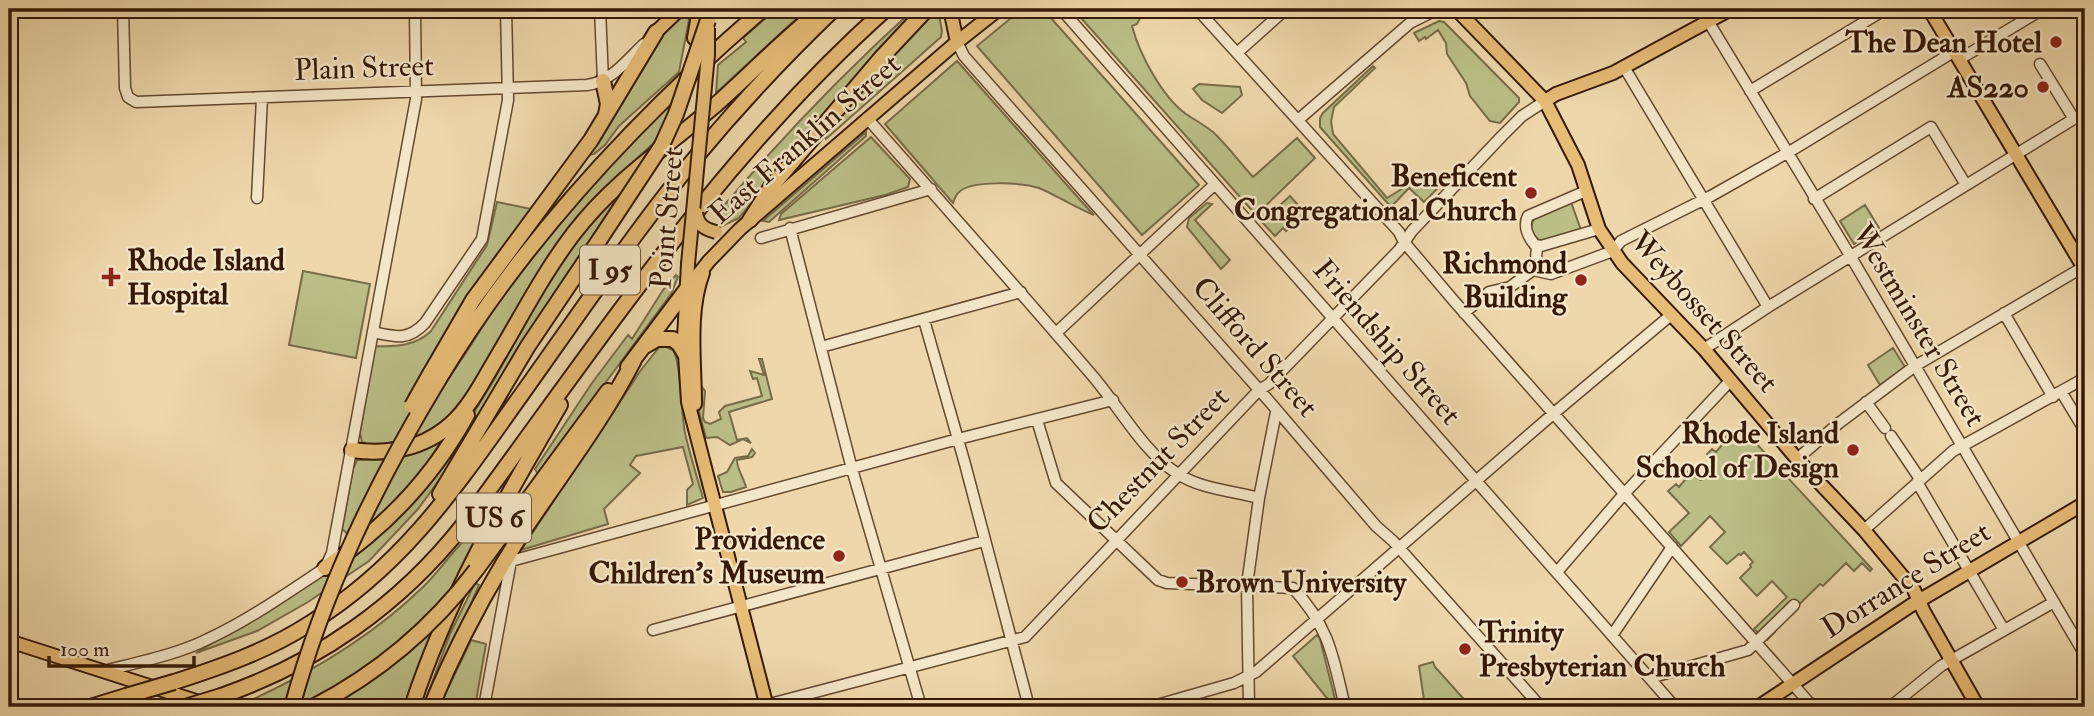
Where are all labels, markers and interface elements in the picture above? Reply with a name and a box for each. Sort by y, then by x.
place label: The Dean Hotel [1844,24,2042,61]
marker: The Dean Hotel [2048,34,2064,50]
street label: East Franklin Street [702,46,908,232]
street label: Plain Street [294,47,435,89]
place label: AS220 [1945,69,2029,106]
marker: AS220 [2035,79,2051,95]
street label: Point Street [642,145,692,291]
place label: Beneficent Congregational Church [1234,158,1517,229]
marker: Beneficent Congregational Church [1523,185,1539,201]
street label: Westminster Street [1844,216,1994,433]
street label: Weybosset Street [1621,223,1786,400]
place label: Rhode Island Hospital [127,242,285,313]
place label: Richmond Building [1442,245,1568,316]
road number: I 95 [580,246,640,294]
street label: Friendship Street [1305,252,1469,433]
marker: Rhode Island Hospital [101,267,121,287]
street label: Clifford Street [1184,269,1326,425]
marker: Richmond Building [1573,272,1589,288]
street label: Chestnut Street [1079,379,1237,541]
place label: Rhode Island School of Design [1636,415,1840,486]
marker: Rhode Island School of Design [1845,442,1861,458]
road number: US 6 [457,494,531,542]
street label: Dorrance Street [1815,513,1998,647]
place label: Providence Children's Museum [588,521,826,592]
marker: Providence Children's Museum [831,548,847,564]
place label: Brown University [1196,564,1408,601]
marker: Brown University [1174,574,1190,590]
place label: Trinity Presbyterian Church [1478,614,1726,685]
scale bar [49,625,194,669]
text: 100 m [60,636,110,663]
marker: Trinity Presbyterian Church [1457,641,1473,657]

